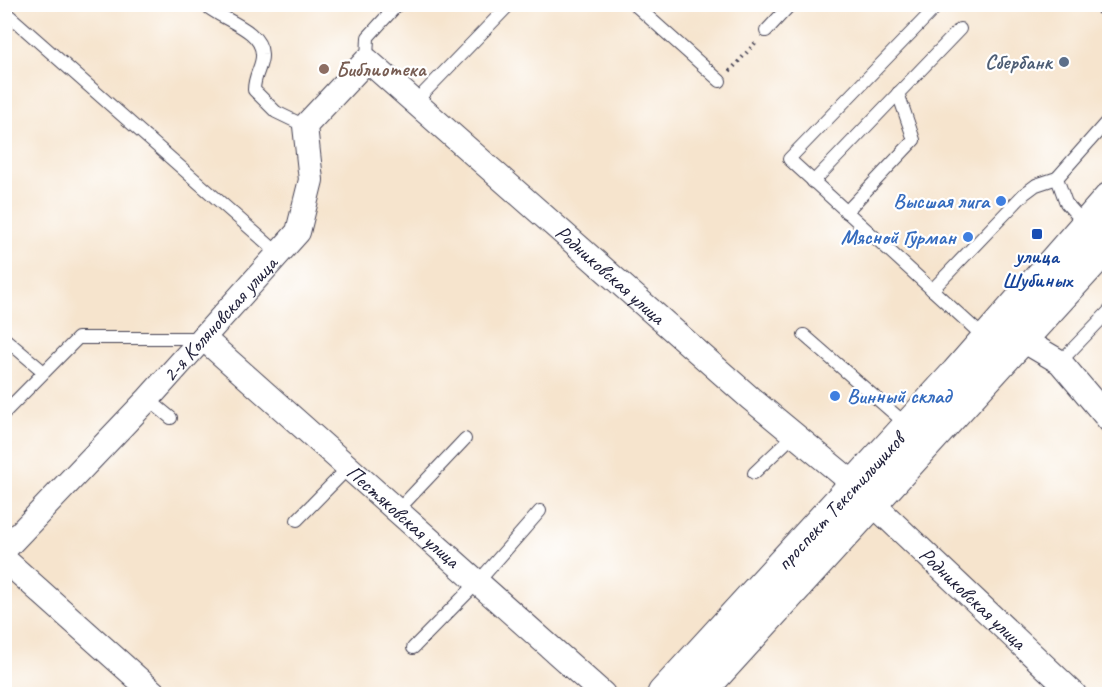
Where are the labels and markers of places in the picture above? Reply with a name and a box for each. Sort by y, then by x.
place label: Сбербанк [985,49,1054,75]
marker: Сбербанк [1057,55,1071,69]
place label: Библиотека [336,56,428,82]
marker: Библиотека [317,62,331,76]
place label: Высшая лига [893,188,991,214]
marker: Высшая лига [994,194,1008,208]
place label: Мясной Гурман [841,224,957,250]
marker: улица Шубиных [1030,227,1044,241]
marker: Мясной Гурман [961,230,975,244]
place label: улица Шубиных [1002,243,1074,293]
place label: Винный склад [847,383,953,409]
marker: Винный склад [828,389,842,403]

